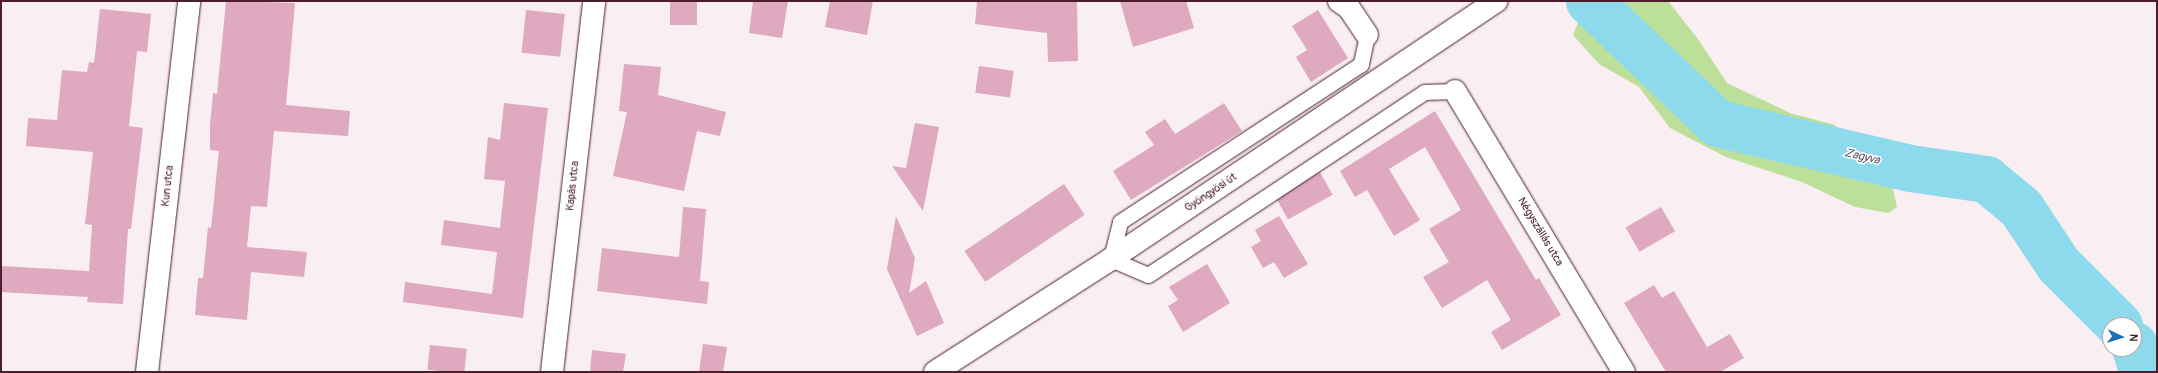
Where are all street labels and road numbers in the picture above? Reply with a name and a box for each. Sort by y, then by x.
street label: Kapás utca [564,160,582,212]
street label: Kun utca [159,165,177,207]
street label: Gyöngyösi út [1182,171,1240,215]
street label: Négyszállás utca [1514,195,1566,269]

